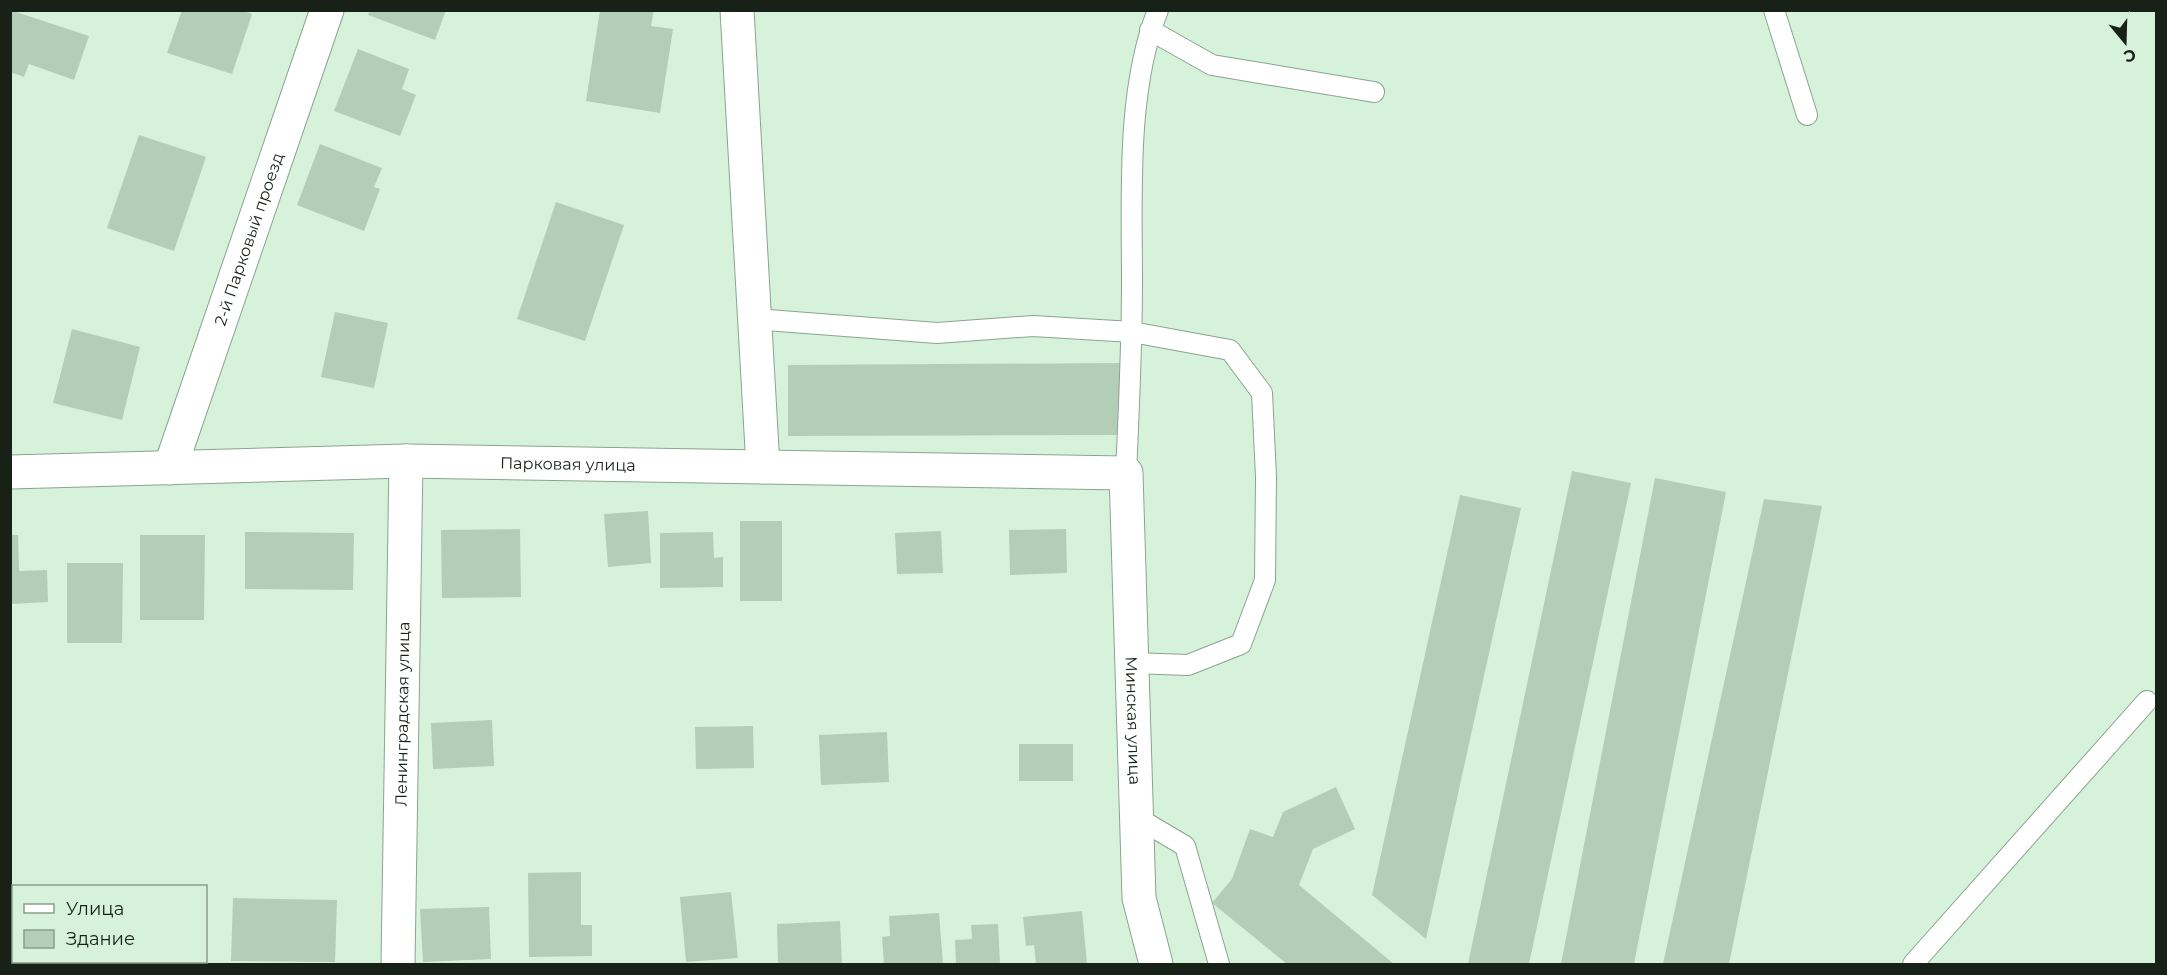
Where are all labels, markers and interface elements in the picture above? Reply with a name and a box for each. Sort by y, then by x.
north arrow [2095,12,2155,72]
text: С [2121,45,2138,67]
street label: 2-й Парковый проезд [210,150,287,328]
street label: Парковая улица [500,453,636,474]
street label: Ленинградская улица [391,622,413,807]
street label: Минская улица [1122,656,1145,785]
legend [12,885,207,963]
text: Улица [66,898,124,920]
text: Здание [66,928,135,950]

